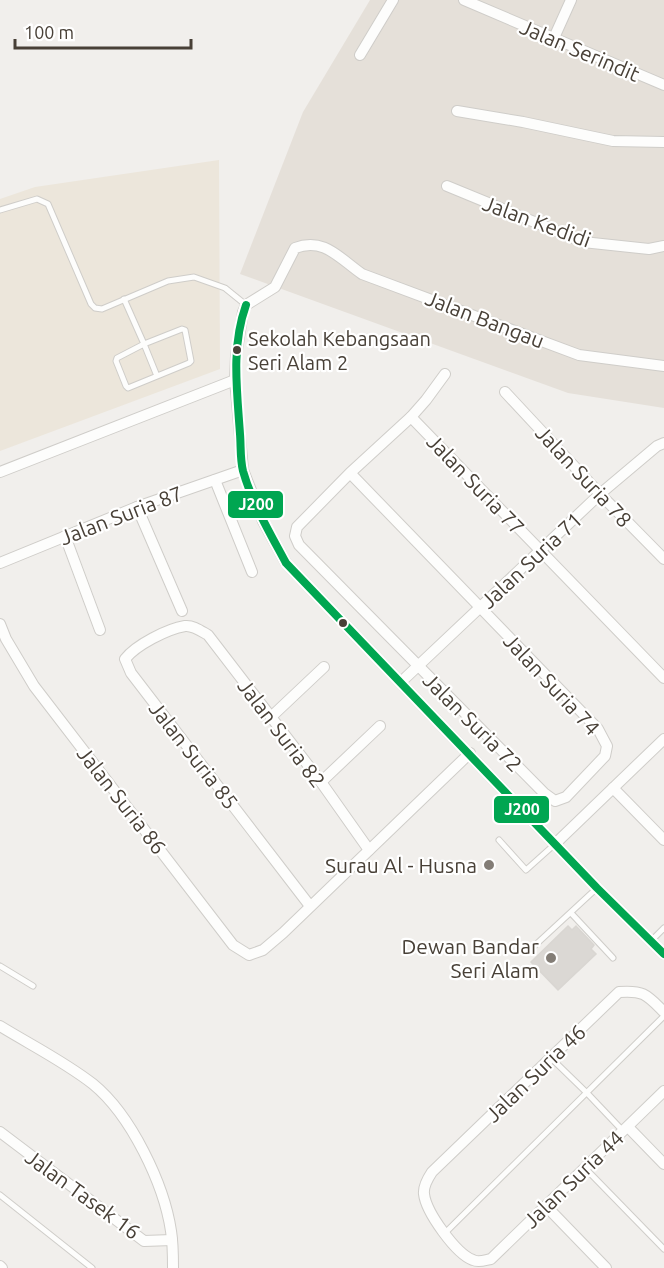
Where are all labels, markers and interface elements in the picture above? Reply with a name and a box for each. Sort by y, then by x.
scale bar [15,12,190,50]
street label: Jalan Serindit [517,14,643,86]
text: 100 m [24,22,74,42]
street label: Jalan Kedidi [480,190,594,252]
street label: Jalan Bangau [422,285,548,353]
place label: Sekolah Kebangsaan Seri Alam 2 [248,327,431,374]
marker: Sekolah Kebangsaan Seri Alam 2 [231,344,243,356]
street label: Jalan Suria 78 [531,420,637,532]
street label: Jalan Suria 77 [422,429,530,539]
street label: Jalan Suria 87 [56,481,186,549]
line badge: J200 [227,490,284,519]
text: J200 [238,495,274,513]
street label: Jalan Suria 71 [475,507,587,613]
unlabelled marker [337,617,349,629]
street label: Jalan Suria 74 [499,628,605,740]
street label: Jalan Suria 72 [419,668,527,776]
street label: Jalan Suria 82 [233,674,331,792]
street label: Jalan Suria 85 [145,697,243,813]
street label: Jalan Suria 86 [73,742,171,858]
line badge: J200 [493,795,550,824]
text: J200 [504,800,540,818]
place label: Surau Al - Husna [325,853,477,877]
marker: Surau Al - Husna [482,858,496,872]
place label: Dewan Bandar Seri Alam [402,934,539,982]
marker: Dewan Bandar Seri Alam [544,951,558,965]
street label: Jalan Suria 46 [480,1019,590,1127]
street label: Jalan Suria 44 [518,1125,628,1233]
street label: Jalan Tasek 16 [21,1144,145,1244]

